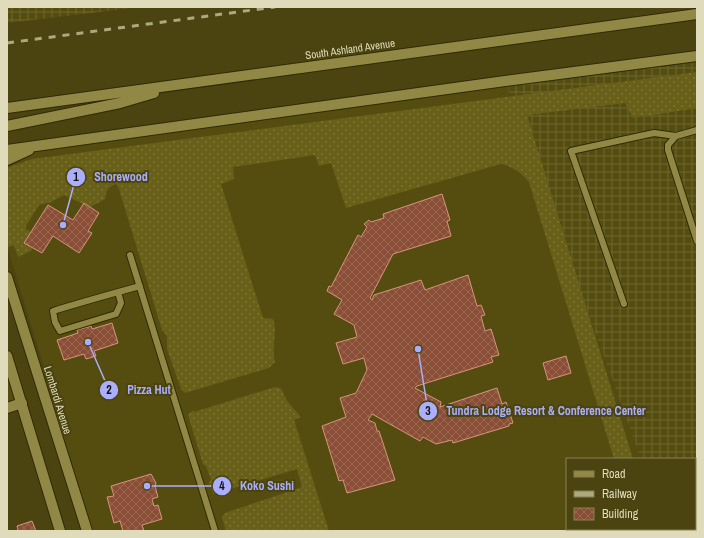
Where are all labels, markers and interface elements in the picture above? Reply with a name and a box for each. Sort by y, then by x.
street label: South Ashland Avenue [304,36,396,62]
callout: Shorewood [66,165,156,189]
text: 1 [73,169,79,185]
text: Shorewood [94,169,148,185]
street label: Lombardi Avenue [41,364,75,436]
callout: Pizza Hut [99,378,179,402]
text: 2 [106,382,112,398]
text: Pizza Hut [127,382,172,398]
callout: Tundra Lodge Resort & Conference Center [418,399,654,423]
text: 3 [425,403,431,419]
text: Tundra Lodge Resort & Conference Center [446,403,646,419]
legend [566,458,696,530]
text: Road [602,466,626,482]
callout: Koko Sushi [212,474,302,498]
text: 4 [219,478,225,494]
text: Koko Sushi [240,478,294,494]
text: Railway [602,486,637,502]
text: Building [602,506,639,522]

